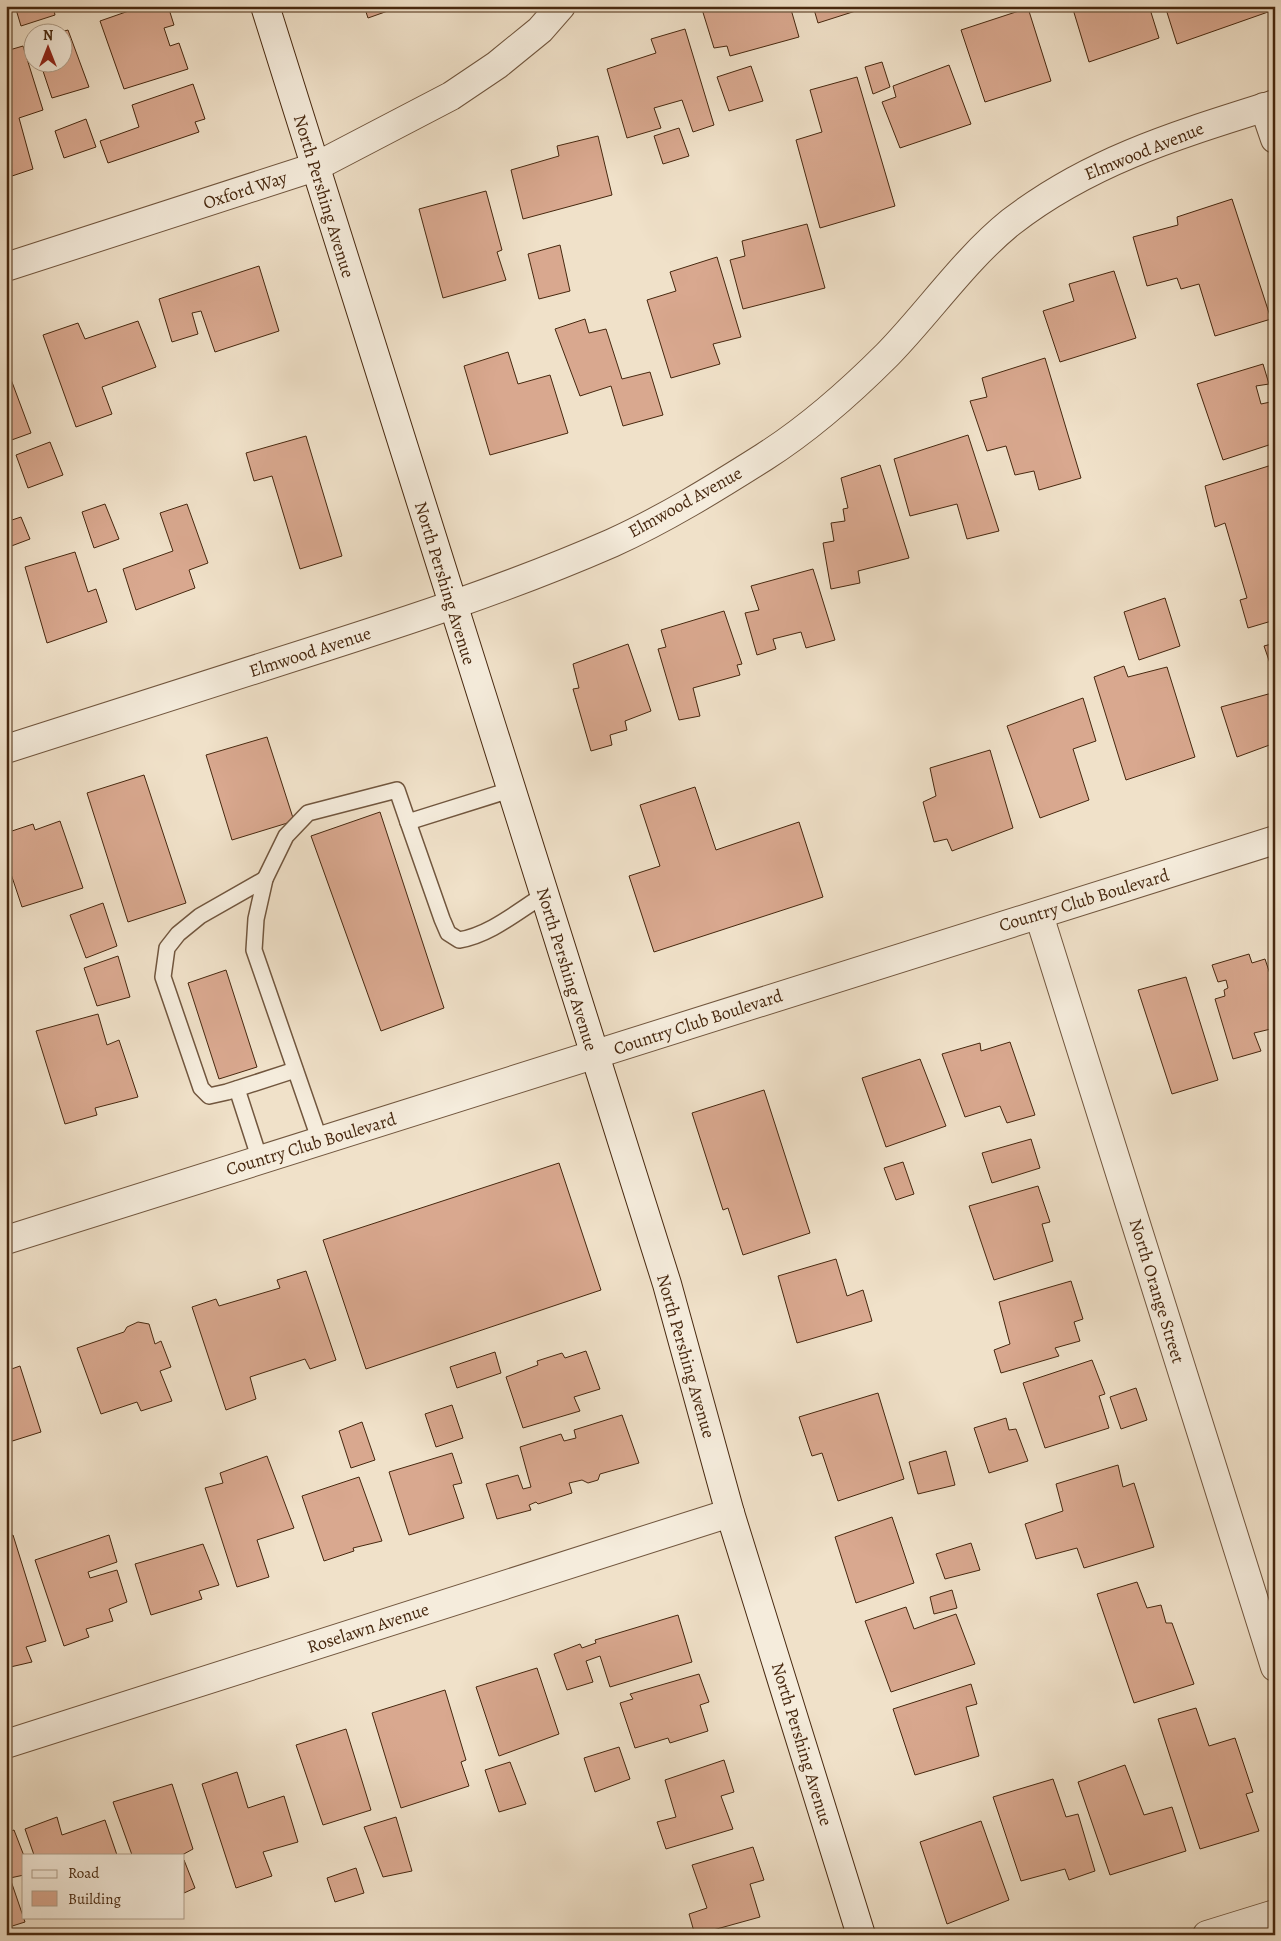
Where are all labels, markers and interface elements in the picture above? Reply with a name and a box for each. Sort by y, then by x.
north arrow [22,22,72,72]
text: N [43,26,53,45]
street label: North Pershing Avenue [288,111,360,281]
street label: Elmwood Avenue [1081,116,1207,186]
street label: Oxford Way [200,165,291,215]
street label: Elmwood Avenue [624,461,746,543]
street label: North Pershing Avenue [409,498,481,668]
street label: Elmwood Avenue [246,621,374,683]
street label: Country Club Boulevard [996,863,1172,937]
street label: North Pershing Avenue [531,884,603,1054]
street label: Country Club Boulevard [610,983,786,1061]
street label: Country Club Boulevard [223,1107,399,1181]
street label: North Orange Street [1124,1216,1190,1366]
street label: North Pershing Avenue [651,1271,721,1441]
street label: Roselawn Avenue [304,1597,432,1659]
street label: North Pershing Avenue [766,1659,838,1829]
legend [22,1854,185,1918]
text: Road [68,1863,100,1883]
text: Building [68,1889,121,1909]

